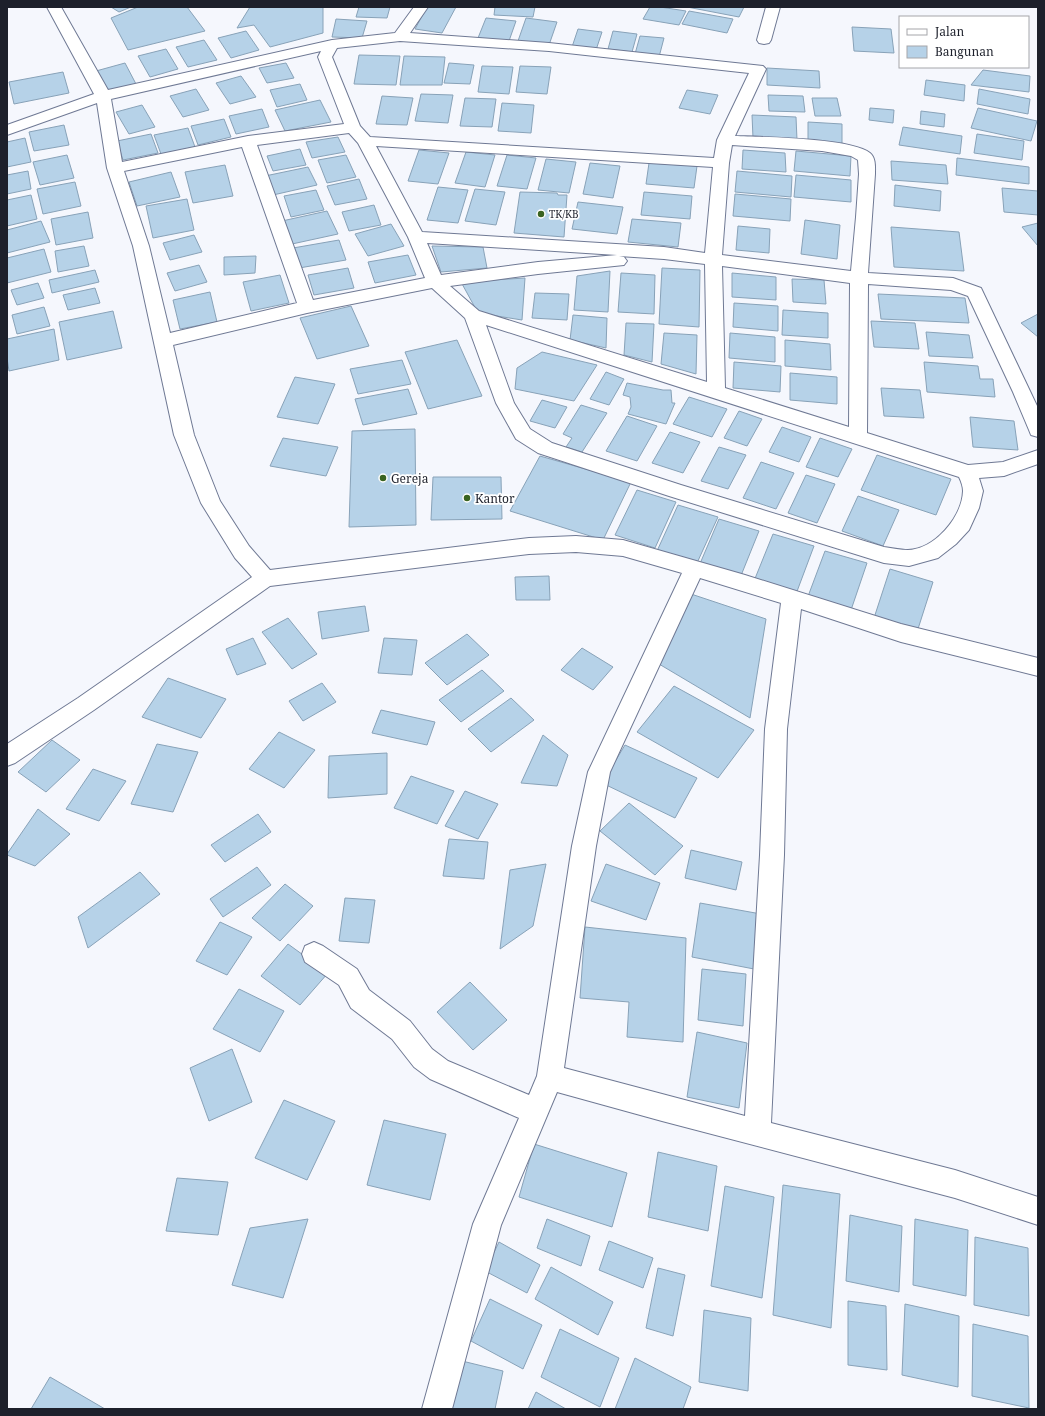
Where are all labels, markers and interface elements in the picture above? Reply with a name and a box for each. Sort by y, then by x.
legend [899,16,1029,68]
text: Jalan [934,23,965,40]
text: Bangunan [935,43,994,60]
place label: TK/KB [549,207,579,221]
marker: TK/KB [536,209,546,219]
place label: Gereja [391,470,429,487]
marker: Gereja [378,473,388,483]
place label: Kantor [475,490,515,507]
marker: Kantor [462,493,472,503]

